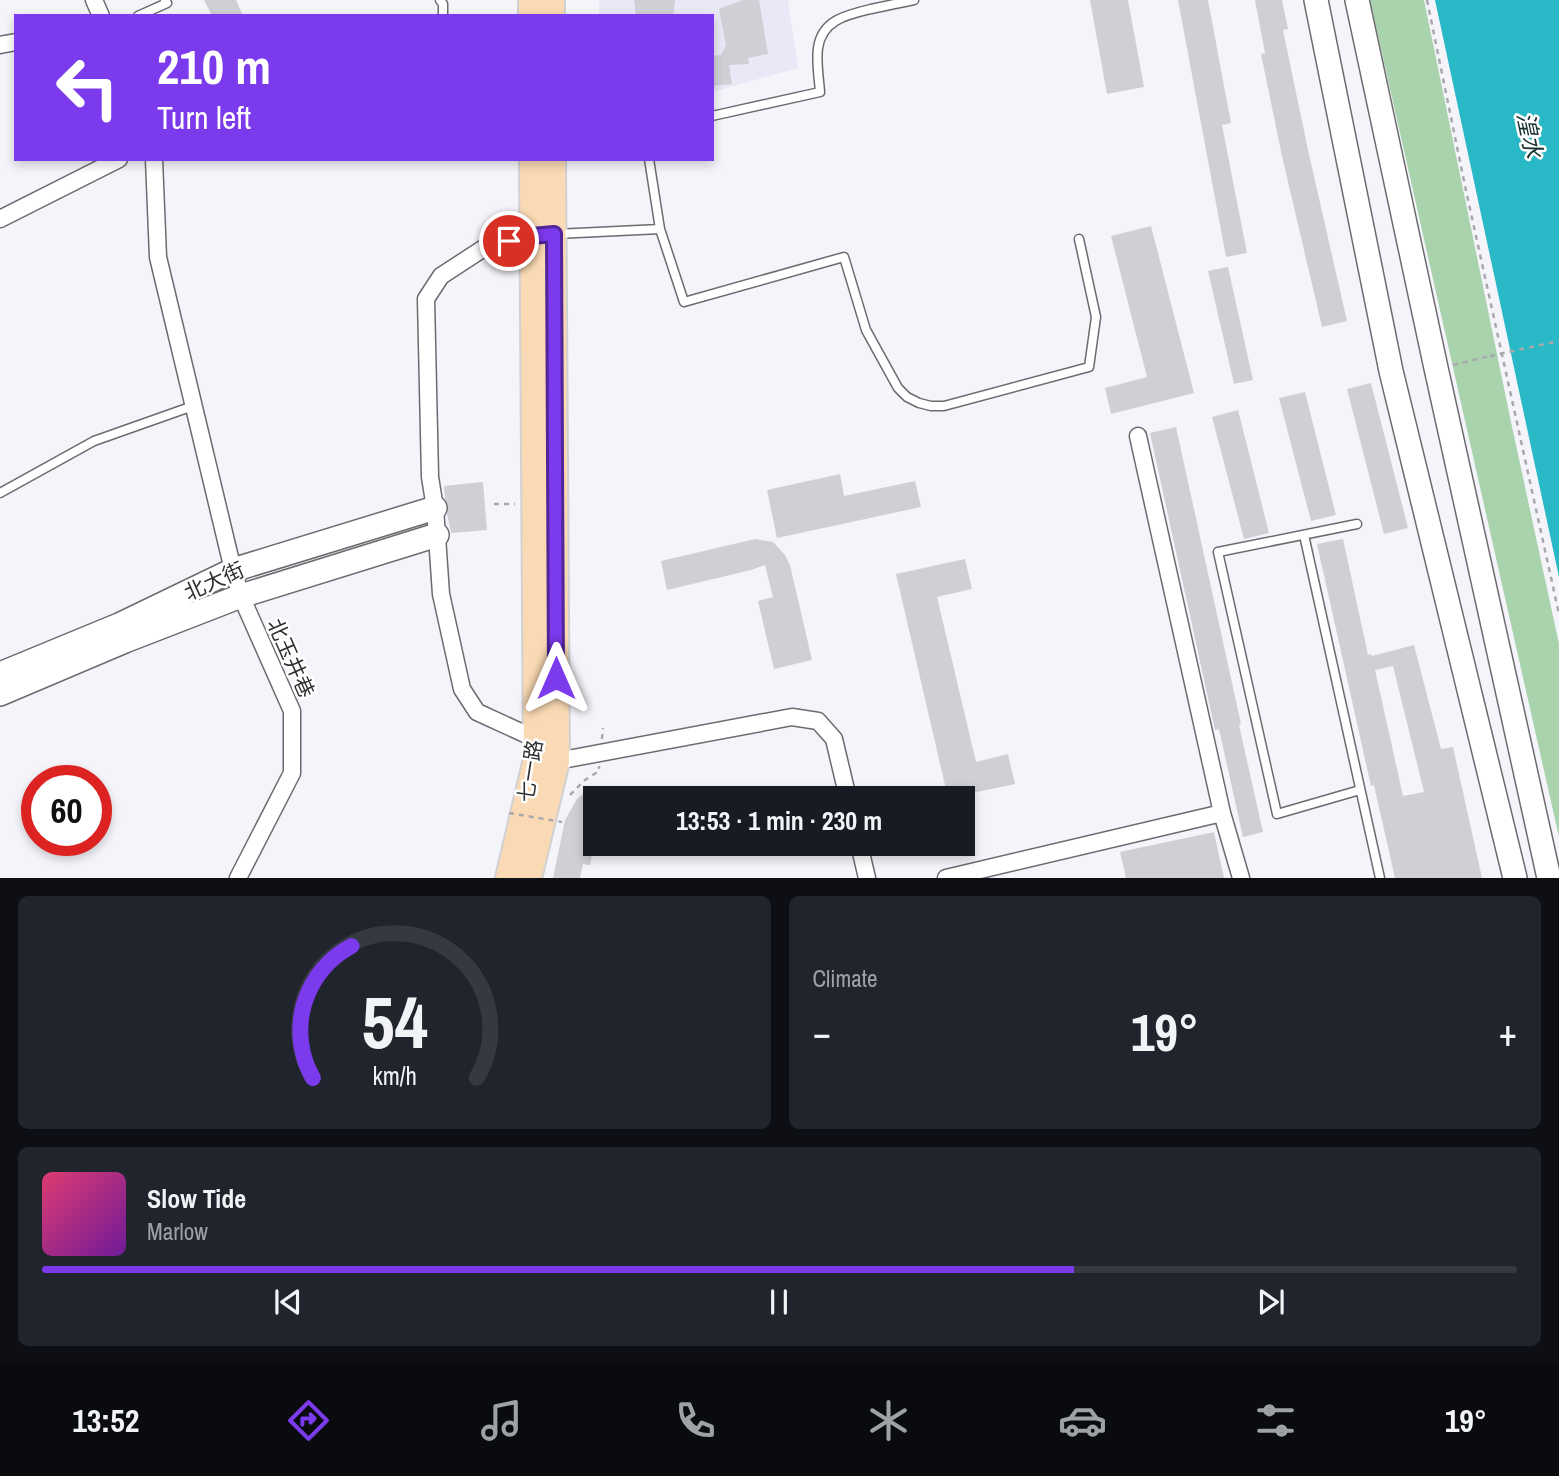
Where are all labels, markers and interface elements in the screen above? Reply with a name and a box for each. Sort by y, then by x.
text: 210 m [157,33,271,99]
icon: left [42,42,133,133]
text: Turn left [157,96,251,139]
water label: 湟水 [1510,109,1550,162]
pin [479,211,539,271]
icon: arrive [490,222,528,260]
street label: 北大街 [179,555,249,607]
street label: 北玉井巷 [261,614,321,702]
position arrow [519,641,593,715]
street label: 七一路 [511,738,549,804]
speed limit sign: 60 [21,765,112,856]
text: 13:53 · 1 min · 230 m [676,803,882,838]
text: Climate [813,963,877,994]
text: 54 [361,974,427,1072]
text: 19° [1131,997,1199,1067]
text: − [813,1007,831,1058]
text: + [1499,1007,1517,1058]
text: km/h [372,1059,416,1093]
text: Slow Tide [147,1181,246,1216]
text: Marlow [147,1216,208,1247]
icon: previous [269,1283,307,1321]
icon: pause [760,1283,798,1321]
icon: next [1252,1283,1290,1321]
icon: directions [284,1396,333,1445]
icon: music [477,1396,526,1445]
icon: phone [671,1396,720,1445]
icon: climate [864,1396,913,1445]
icon: car [1058,1396,1107,1445]
icon: filters [1251,1396,1300,1445]
text: 13:52 [72,1399,139,1442]
text: 19° [1445,1399,1487,1442]

